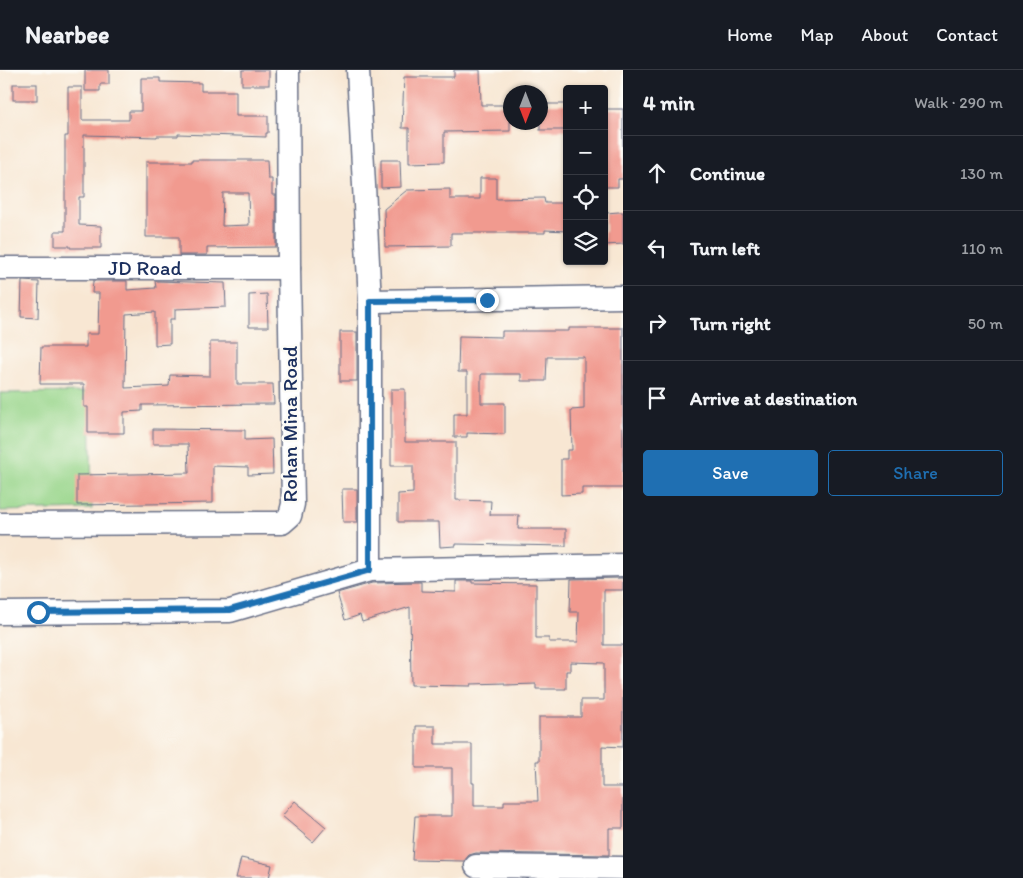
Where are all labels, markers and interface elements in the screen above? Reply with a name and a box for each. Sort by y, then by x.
text: Nearbee [25,20,109,49]
text: Home [727,24,773,46]
text: Map [801,24,834,46]
text: About [862,24,908,46]
text: Contact [936,24,998,46]
north arrow [503,85,548,130]
map controls [563,85,608,265]
button: + [563,85,608,130]
text: 4 min [643,90,695,115]
text: Walk · 290 m [914,93,1003,112]
button: − [563,130,608,175]
icon: ahead [643,159,671,187]
text: Continue [690,162,765,185]
text: 130 m [960,164,1003,183]
button: locate [563,175,608,220]
button: layers [563,220,608,265]
icon: left [643,234,671,262]
text: Turn left [690,237,760,260]
text: 110 m [961,239,1003,258]
street label: JD Road [108,255,182,280]
route end [476,289,499,312]
icon: right [643,309,671,337]
text: Turn right [690,312,771,335]
text: 50 m [968,314,1003,333]
street label: Rohan Mina Road [277,345,302,502]
icon: arrive [643,384,671,412]
text: Arrive at destination [690,387,857,410]
button: Save [643,450,818,496]
button: Share [828,450,1003,496]
route start [27,601,50,624]

